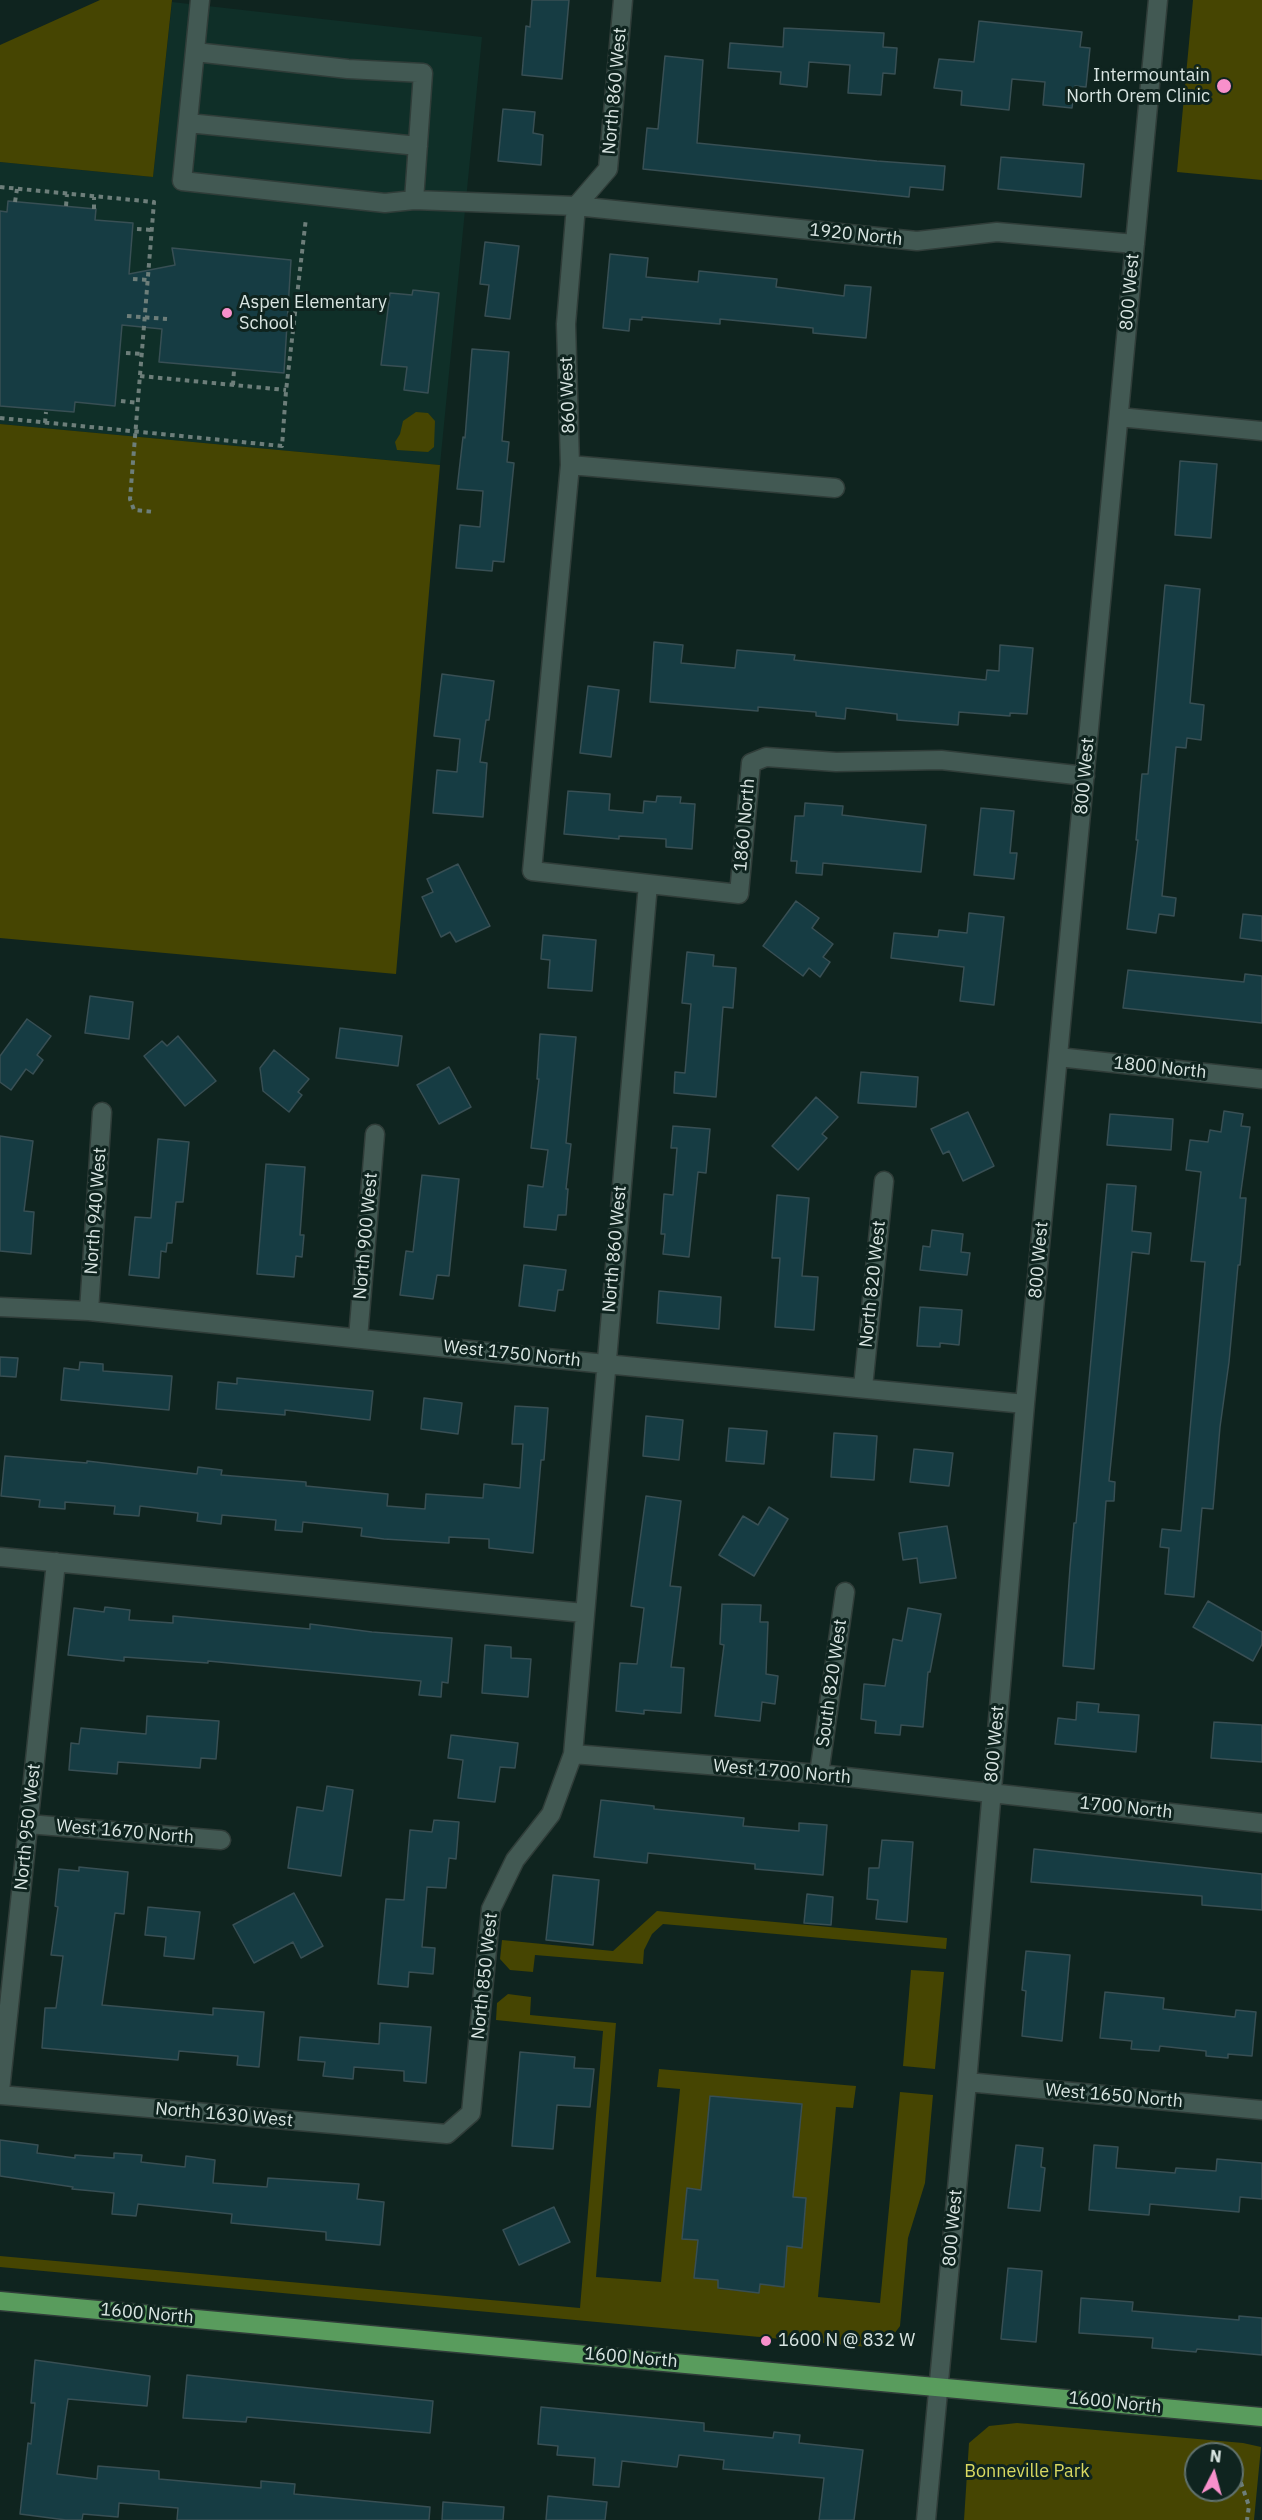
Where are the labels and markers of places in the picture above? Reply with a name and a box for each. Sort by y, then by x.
place label: Intermountain North Orem Clinic [1066,65,1210,107]
marker: Intermountain North Orem Clinic [1215,77,1233,95]
place label: Aspen Elementary School [239,292,387,334]
marker: Aspen Elementary School [220,306,234,320]
place label: 1600 N @ 832 W [778,2330,915,2352]
marker: 1600 N @ 832 W [759,2334,773,2348]

